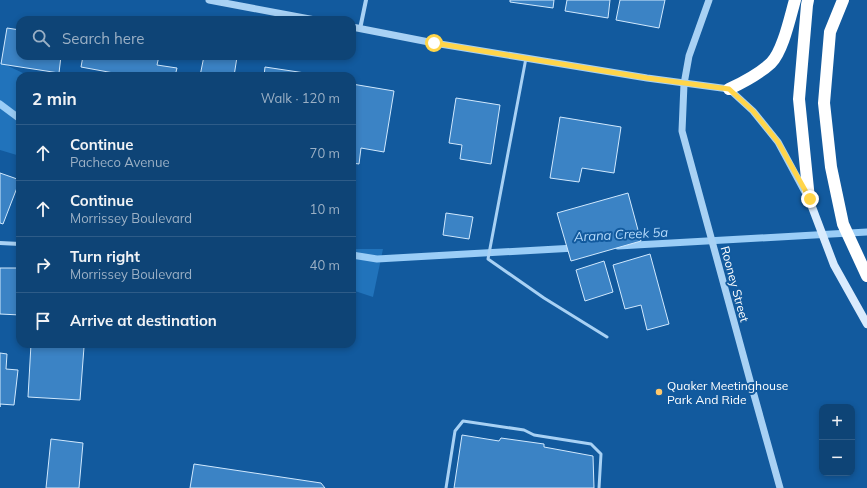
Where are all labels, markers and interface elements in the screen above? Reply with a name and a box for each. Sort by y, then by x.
search box [16,16,356,60]
icon: search [30,27,52,49]
text: Search here [62,29,144,48]
route start [425,34,443,52]
text: 2 min [32,88,77,109]
text: Walk · 120 m [261,90,340,106]
text: Continue [70,135,133,154]
icon: ahead [32,142,54,164]
text: 70 m [310,145,340,161]
text: Pacheco Avenue [70,154,169,170]
route end [801,190,819,208]
text: Continue [70,191,133,210]
icon: ahead [32,198,54,220]
text: 10 m [310,201,340,217]
text: Morrissey Boulevard [70,210,192,226]
water label: Arana Creek 5a [573,224,669,245]
street label: Rooney Street [718,244,752,324]
text: Turn right [70,247,140,266]
icon: right [32,254,54,276]
text: 40 m [310,257,340,273]
text: Morrissey Boulevard [70,266,192,282]
icon: arrive [32,310,54,332]
text: Arrive at destination [70,311,217,330]
place label: Quaker Meetinghouse Park And Ride [667,378,788,407]
marker: Quaker Meetinghouse Park And Ride [654,387,664,397]
map controls [819,404,855,476]
button: + [819,404,855,440]
button: − [819,440,855,476]

